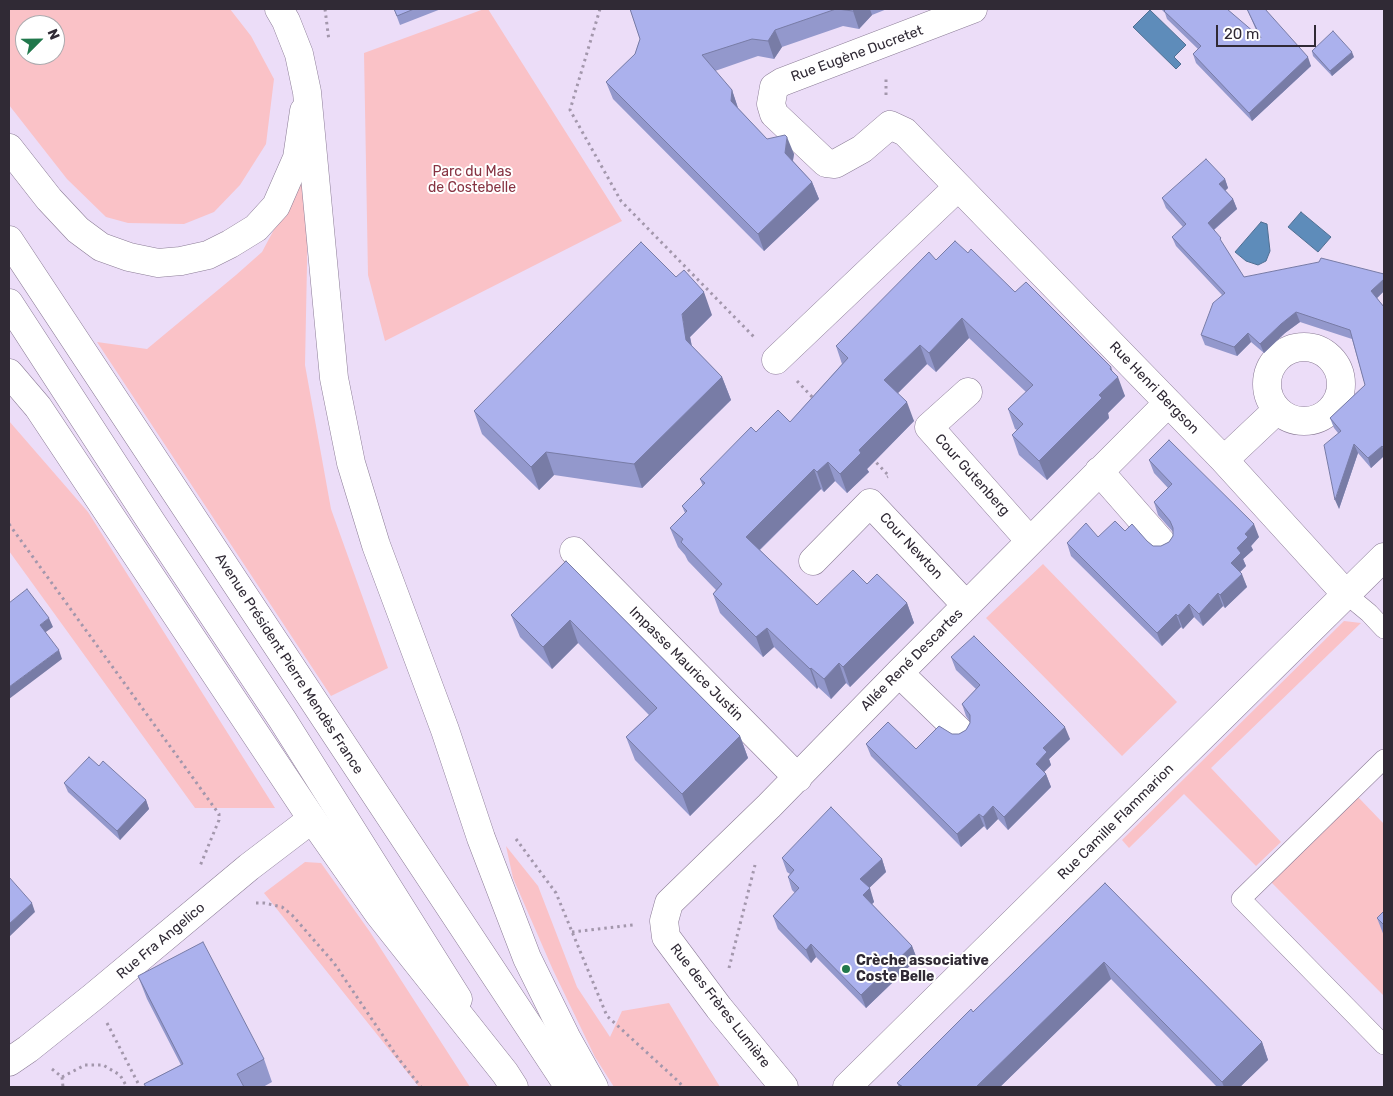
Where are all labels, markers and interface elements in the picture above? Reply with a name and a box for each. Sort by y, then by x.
north arrow [15,15,65,65]
scale bar [1218,15,1318,47]
street label: Rue Eugène Ducretet [789,22,925,86]
text: 20 m [1224,25,1259,43]
text: N [44,26,63,42]
park label: Parc du Mas de Costebelle [428,164,516,196]
street label: Rue Henri Bergson [1106,338,1202,438]
street label: Cour Gutenberg [931,431,1013,519]
street label: Cour Newton [876,509,946,583]
street label: Avenue Président Pierre Mendès France [211,551,367,777]
street label: Impasse Maurice Justin [625,603,747,725]
street label: Allée René Descartes [857,605,967,715]
street label: Rue Camille Flammarion [1055,761,1177,883]
street label: Rue Fra Angelico [114,899,208,983]
street label: Rue des Frères Lumière [666,941,774,1071]
place label: Crèche associative Coste Belle [856,953,989,986]
marker: Crèche associative Coste Belle [840,963,852,975]

